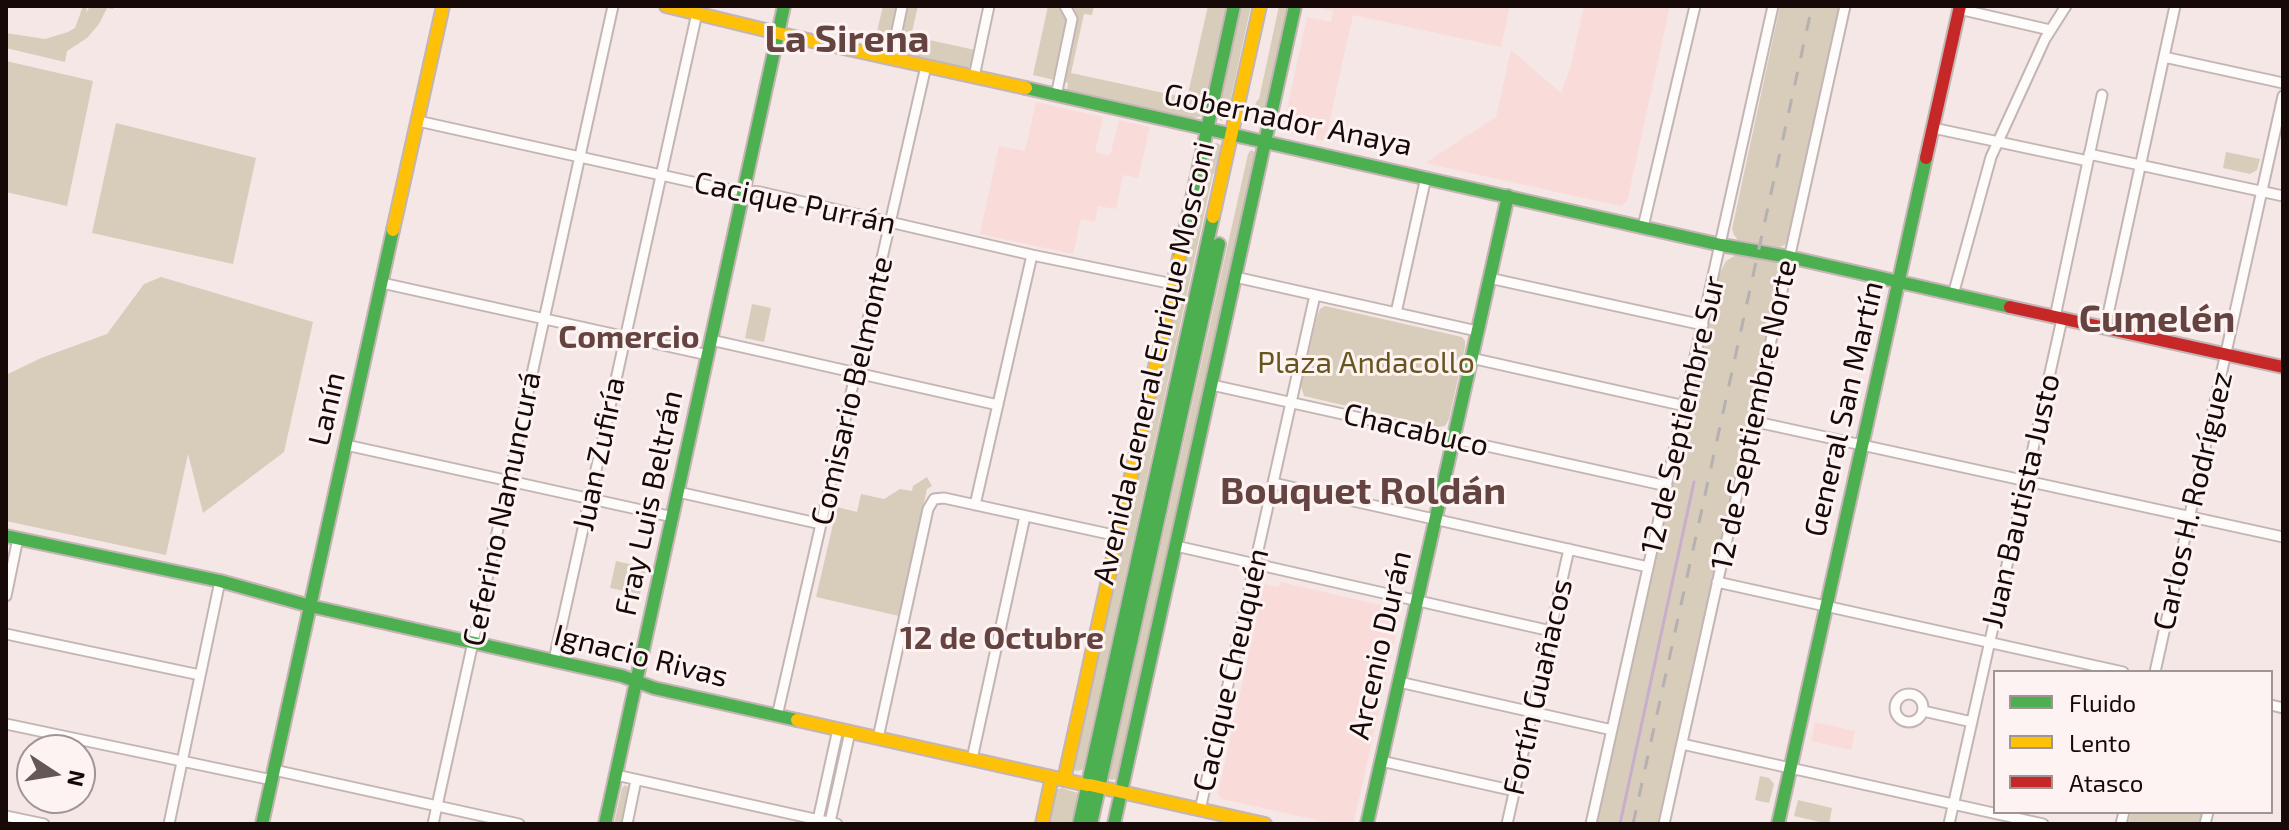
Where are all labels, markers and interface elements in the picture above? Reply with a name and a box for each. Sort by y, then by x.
district label: La Sirena [765,16,929,62]
street label: Gobernador Anaya [1161,76,1415,164]
street label: Avenida General Enrique Mosconi [1085,138,1223,588]
street label: Cacique Purrán [691,164,899,242]
street label: Comisario Belmonte [804,253,900,529]
street label: 12 de Septiembre Norte [1704,257,1804,573]
street label: 12 de Septiembre Sur [1633,272,1733,558]
street label: General San Martín [1797,278,1891,540]
district label: Cumelén [2079,296,2235,342]
district label: Comercio [558,318,700,356]
park label: Plaza Andacollo [1257,345,1475,381]
street label: Ceferino Namuncurá [455,368,549,650]
street label: Carlos H. Rodríguez [2146,368,2240,634]
street label: Lanín [301,369,353,449]
street label: Juan Bautista Justo [1974,370,2068,632]
street label: Juan Zufiría [565,374,633,534]
street label: Fray Luis Beltrán [608,387,690,619]
street label: Chacabuco [1340,396,1492,464]
district label: Bouquet Roldán [1220,468,1506,514]
street label: Cacique Cheuquén [1186,545,1276,795]
street label: Arcenio Durán [1341,547,1419,743]
street label: Fortín Guañacos [1496,575,1580,799]
street label: Ignacio Rivas [550,617,732,695]
district label: 12 de Octubre [900,619,1104,657]
legend [1993,670,2273,814]
text: Fluido [2069,688,2136,717]
text: Lento [2069,728,2131,757]
north arrow [16,734,96,814]
text: N [63,768,92,789]
text: Atasco [2069,768,2143,797]

